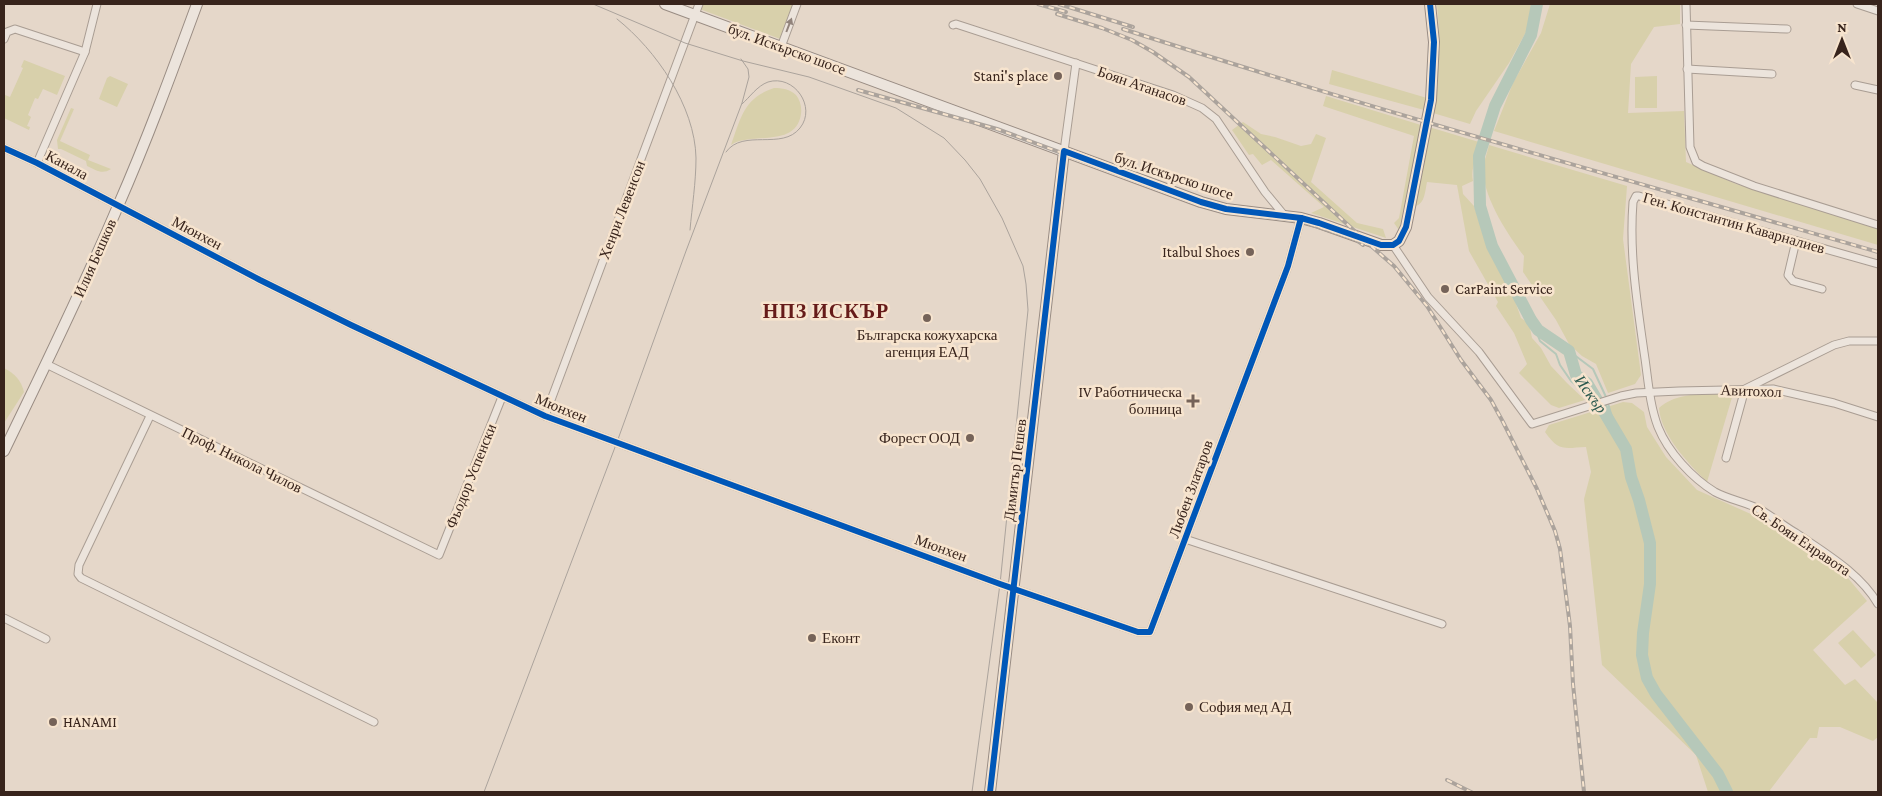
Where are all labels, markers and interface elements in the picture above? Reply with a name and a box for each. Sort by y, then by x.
north arrow [1817,15,1867,65]
one-way arrow [785,17,793,32]
text: N [1837,19,1847,35]
street label: бул. Искърско шосе [726,20,848,78]
street label: Боян Атанасов [1095,63,1189,109]
place label: Stani's place [974,68,1048,85]
marker: Stani's place [1052,70,1064,82]
street label: Канала [43,147,91,183]
street label: бул. Искърско шосе [1113,149,1236,203]
street label: Хенри Левенсон [596,158,648,262]
street label: Ген. Константин Каварналиев [1641,189,1827,257]
street label: Мюнхен [169,213,225,253]
street label: Илия Бешков [71,216,119,300]
place label: Italbul Shoes [1162,244,1240,260]
marker: Italbul Shoes [1244,246,1256,258]
place label: CarPaint Service [1455,281,1553,297]
marker: CarPaint Service [1439,283,1451,295]
district label: НПЗ ИСКЪР [763,300,889,322]
marker: Българска кожухарска агенция ЕАД [921,312,933,324]
place label: Българска кожухарска агенция ЕАД [857,327,998,360]
water label: Искър [1570,371,1610,417]
street label: Авитохол [1720,382,1782,400]
place label: IV Работническа болница [1079,384,1182,417]
street label: Мюнхен [533,390,589,426]
marker: IV Работническа болница [1186,394,1200,408]
street label: Димитър Пешев [1001,418,1029,522]
street label: Фьодор Успенски [443,421,499,531]
street label: Проф. Никола Чилов [179,424,305,496]
place label: Форест ООД [879,430,960,446]
marker: Форест ООД [964,432,976,444]
street label: Любен Златаров [1166,438,1216,540]
street label: Св. Боян Енравота [1748,501,1854,579]
street label: Мюнхен [913,531,969,565]
place label: Еконт [822,630,860,646]
marker: Еконт [806,632,818,644]
place label: София мед АД [1199,699,1291,715]
marker: София мед АД [1183,701,1195,713]
place label: HANAMI [63,714,117,730]
marker: HANAMI [47,716,59,728]

